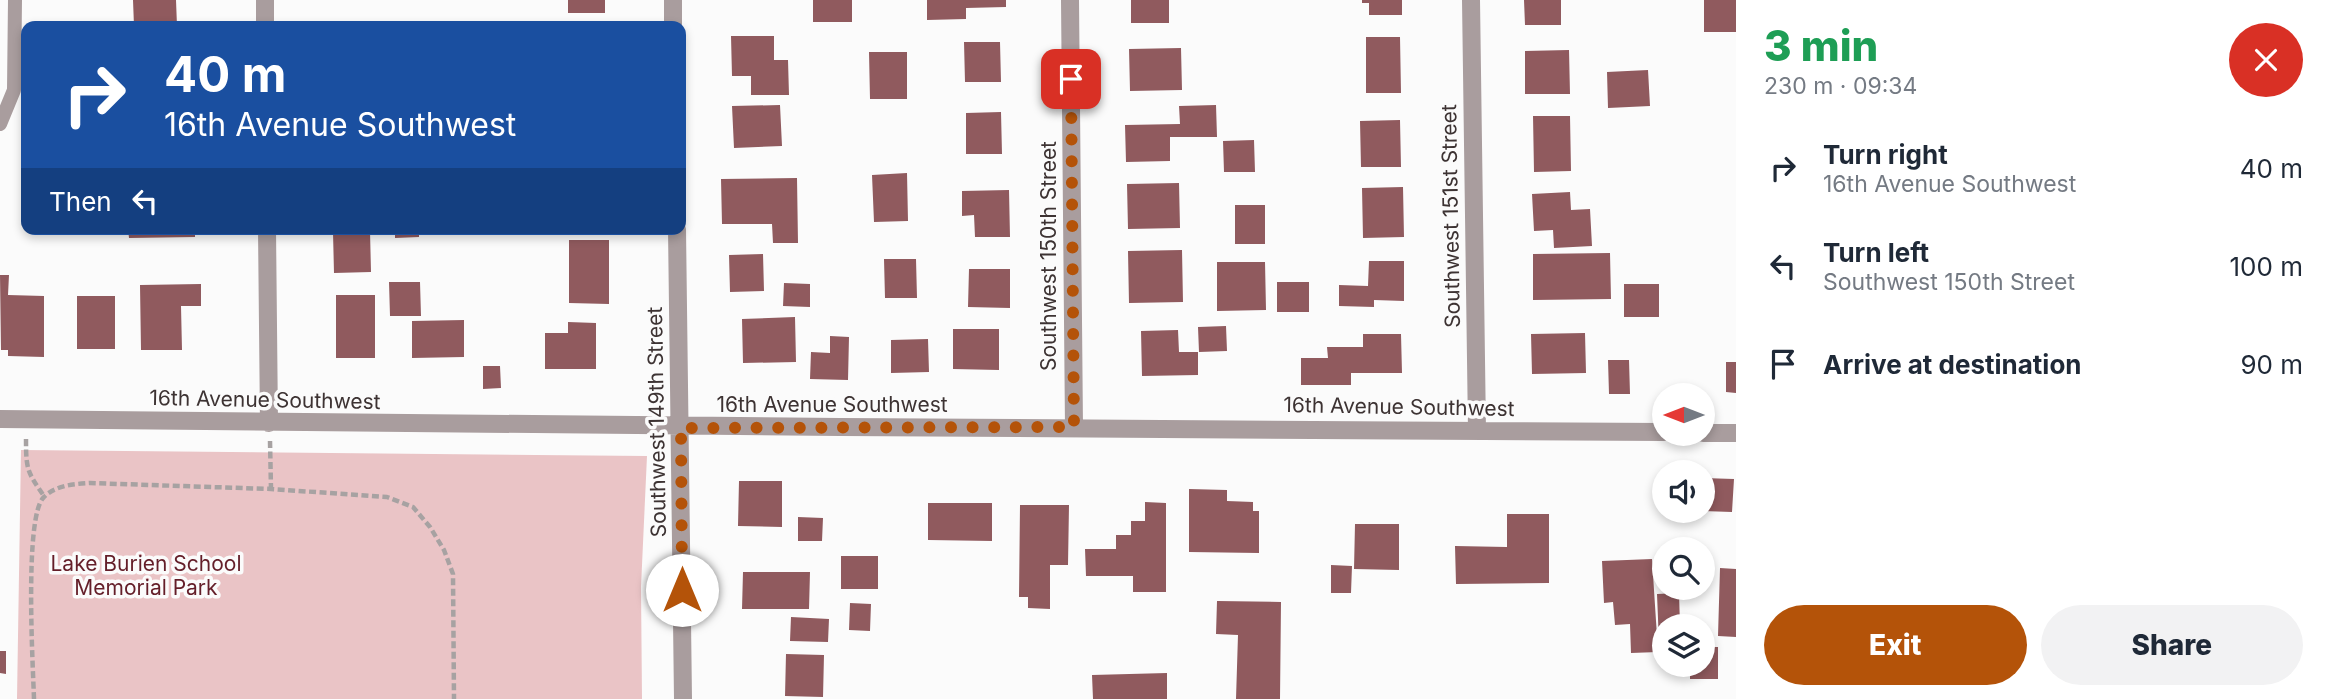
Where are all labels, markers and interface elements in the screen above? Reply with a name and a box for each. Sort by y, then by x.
text: 3 min [1764,20,1878,71]
button: close [2229,23,2303,97]
text: 40 m [164,45,287,104]
icon: right [49,49,140,140]
pin [1041,49,1101,109]
icon: arrive [1052,60,1090,98]
text: 230 m · 09:34 [1764,72,1917,100]
street label: Southwest 151st Street [1436,104,1465,328]
text: 16th Avenue Southwest [164,105,516,144]
text: Turn right [1823,139,1948,170]
street label: Southwest 150th Street [1036,141,1061,371]
icon: right [1764,149,1802,187]
text: 40 m [2240,153,2303,184]
text: 16th Avenue Southwest [1823,170,2076,198]
icon: left [126,182,164,220]
text: Then [49,186,112,217]
text: Turn left [1823,237,1929,268]
icon: left [1764,247,1802,285]
text: 100 m [2230,251,2303,282]
text: Southwest 150th Street [1823,268,2075,296]
street label: Southwest 149th Street [642,306,671,537]
icon: arrive [1764,345,1802,383]
text: Arrive at destination [1823,349,2082,380]
text: 90 m [2240,349,2303,380]
north arrow [1652,383,1715,446]
map controls [1652,383,1715,677]
street label: 16th Avenue Southwest [149,385,381,414]
street label: 16th Avenue Southwest [716,392,948,417]
street label: 16th Avenue Southwest [1283,392,1515,421]
button: sound [1652,460,1715,523]
button: search [1652,537,1715,600]
park label: Lake Burien School Memorial Park [50,551,242,600]
position arrow [645,553,719,627]
button: Exit [1764,605,2027,685]
button: Share [2041,605,2303,685]
button: layers [1652,614,1715,677]

